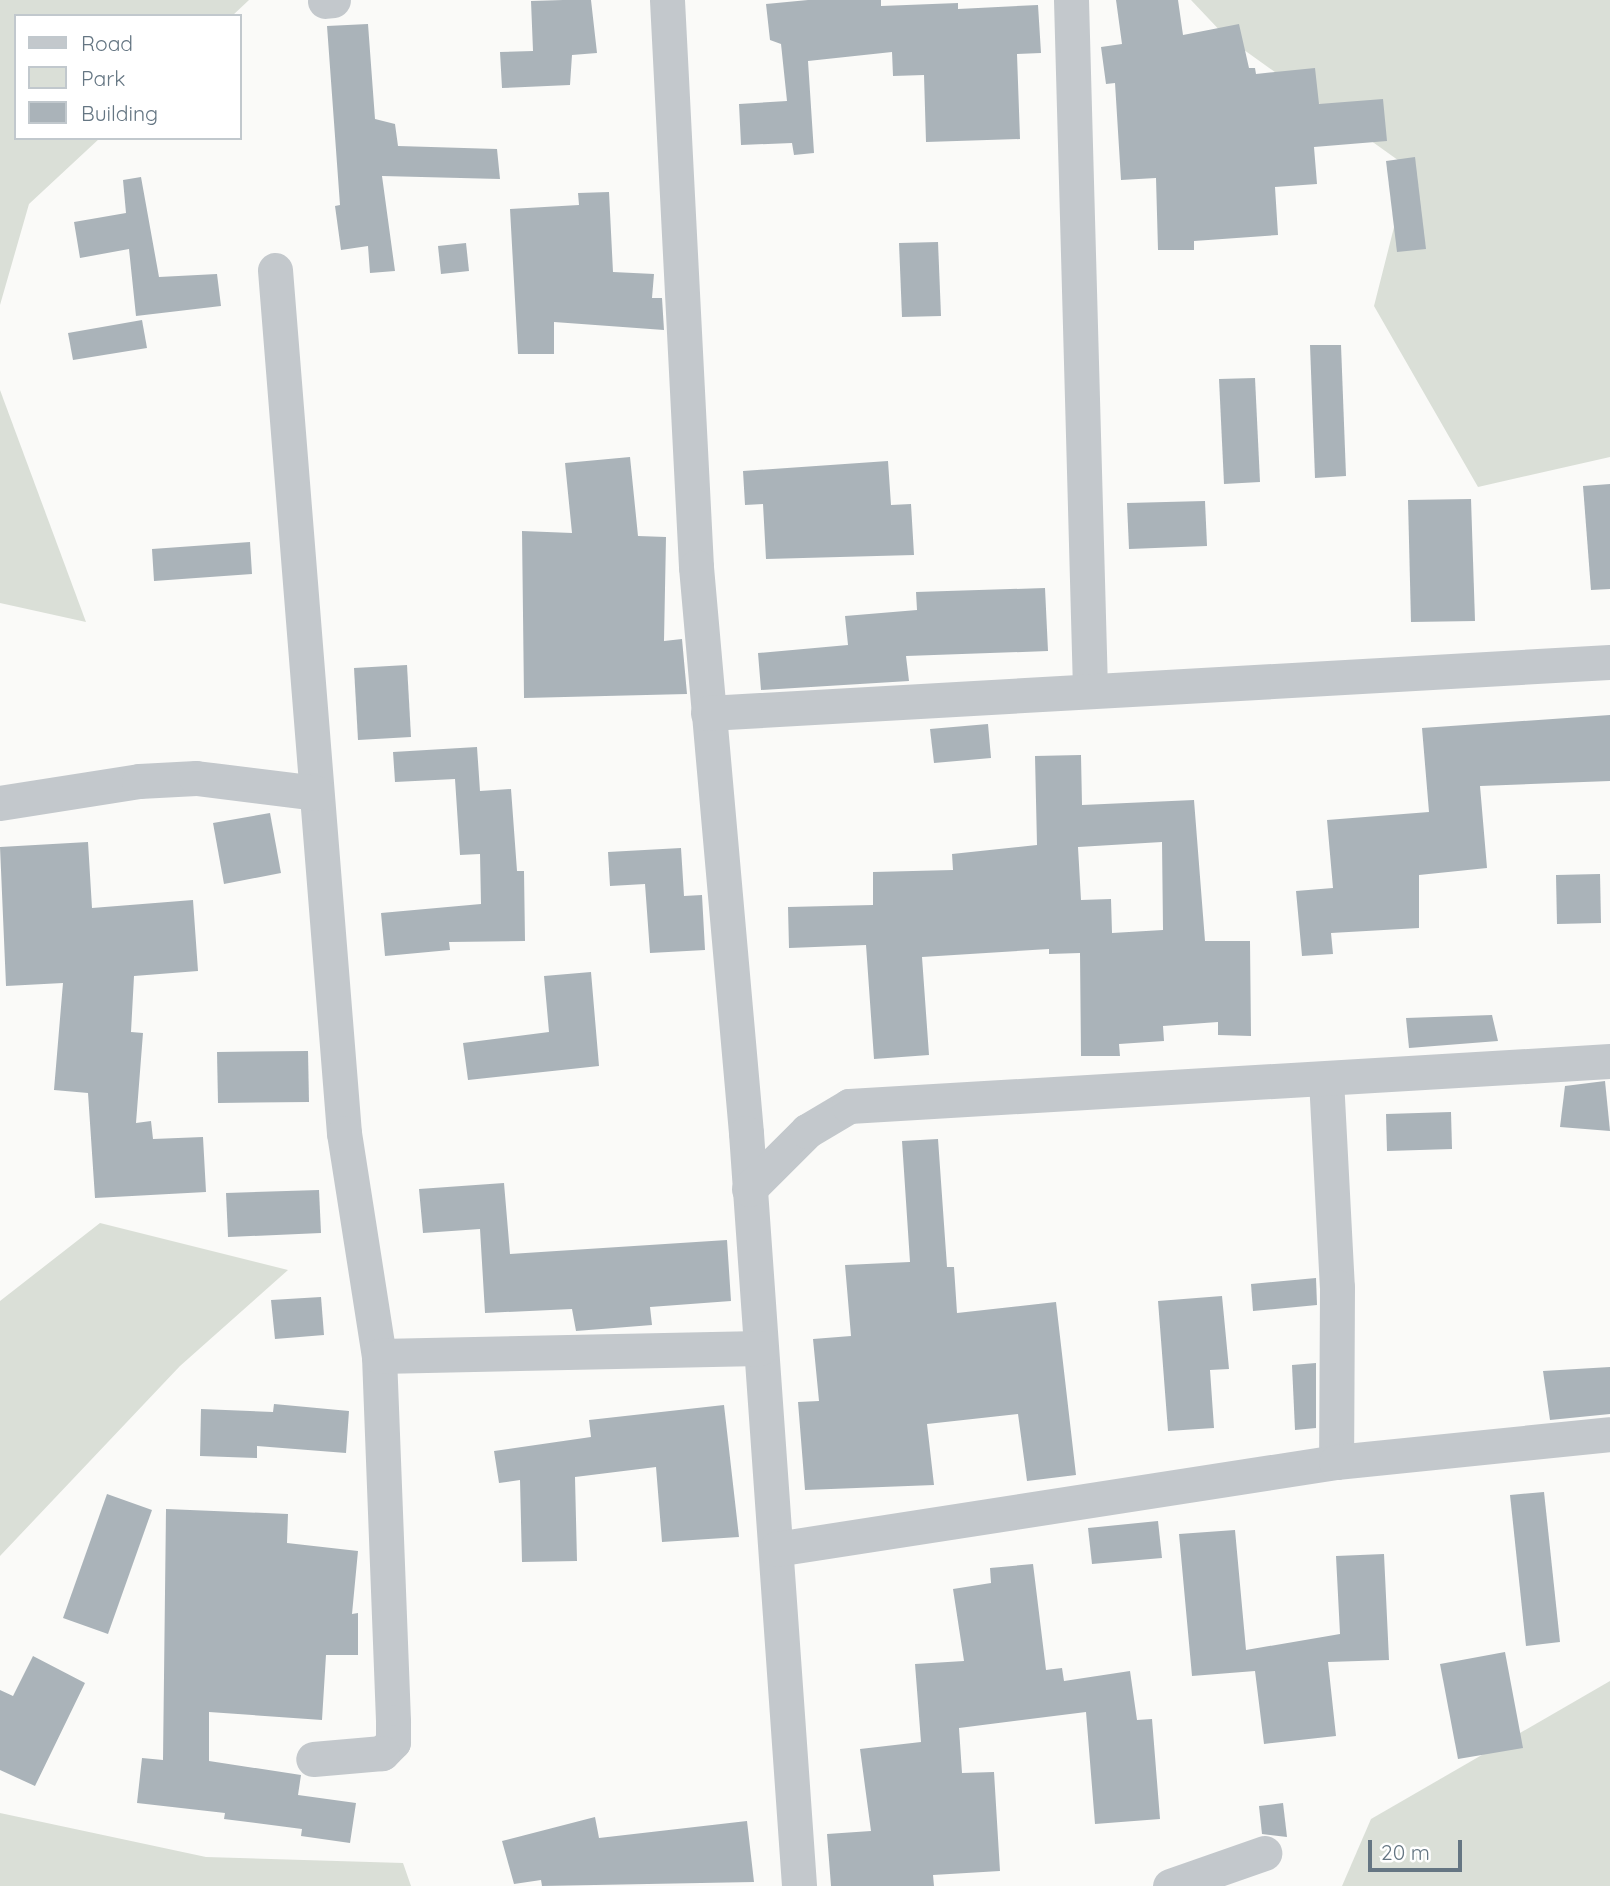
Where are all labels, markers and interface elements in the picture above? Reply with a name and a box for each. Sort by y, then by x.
legend [14,14,242,140]
text: Road [81,30,133,56]
text: Park [81,65,125,91]
text: Building [81,100,158,126]
scale bar [1372,1826,1466,1870]
text: 20 m [1381,1839,1430,1865]

